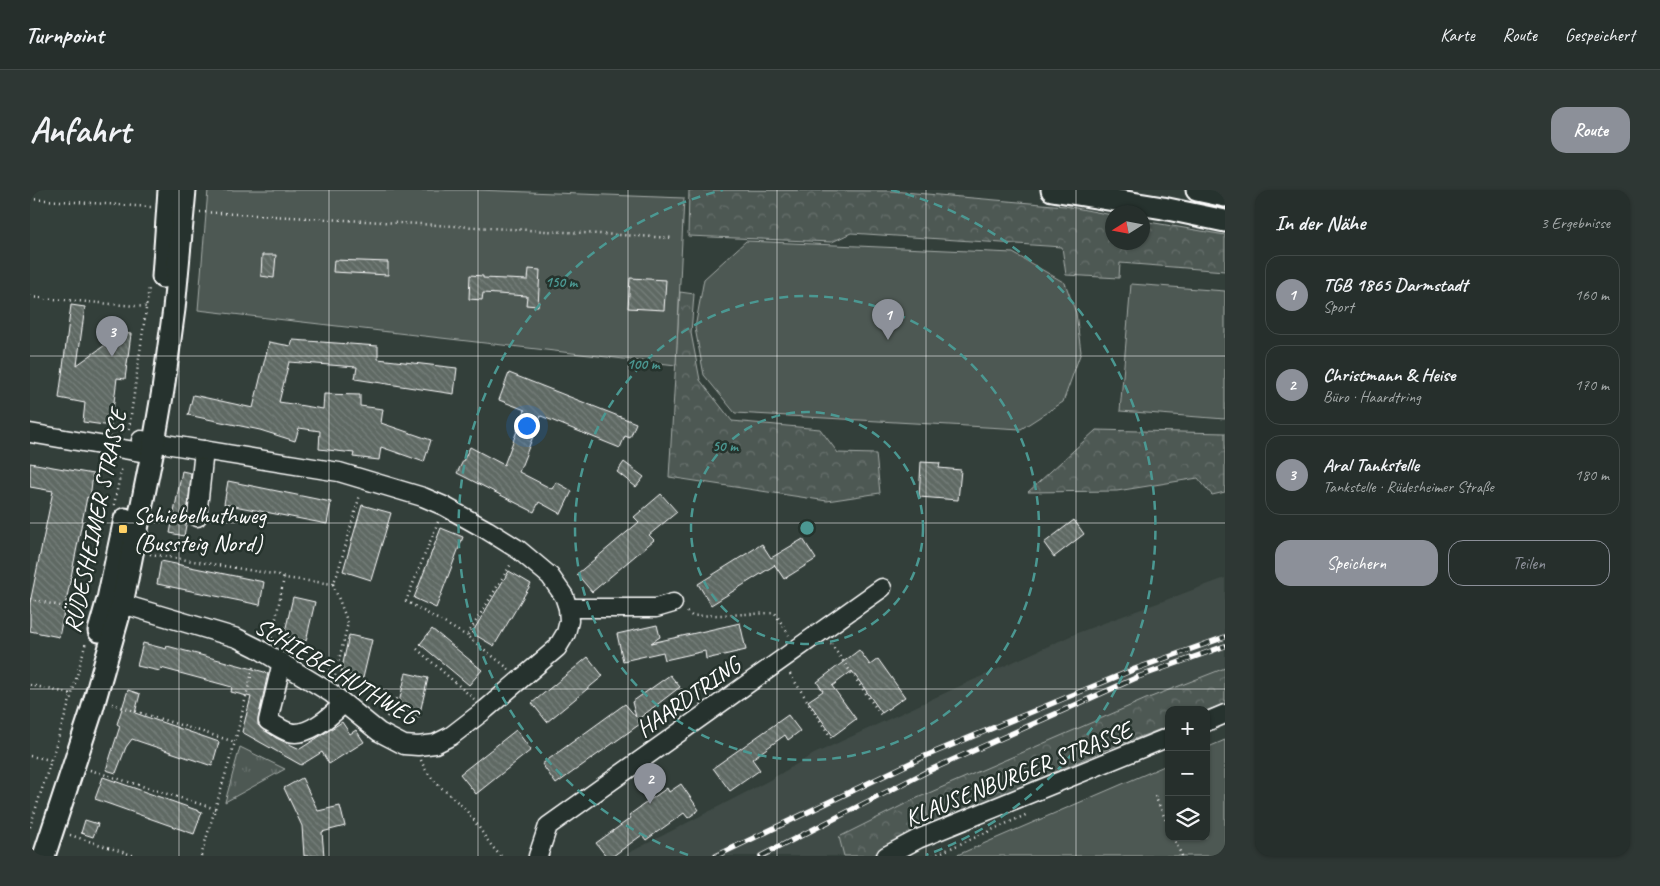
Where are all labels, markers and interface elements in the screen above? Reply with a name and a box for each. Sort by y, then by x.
text: Turnpoint [25,20,104,50]
text: Karte [1440,24,1475,46]
text: Route [1503,24,1537,46]
text: Gespeichert [1565,24,1635,46]
button: Route [1551,107,1630,153]
text: Anfahrt [30,108,130,153]
north arrow [1105,205,1150,250]
text: In der Nähe [1275,210,1365,236]
text: 3 Ergebnisse [1541,213,1610,233]
text: 150 m [545,273,579,292]
text: TGB 1865 Darmstadt [1323,273,1467,297]
text: 1 [1288,285,1296,305]
text: 160 m [1575,285,1609,305]
text: Sport [1323,297,1354,317]
pin: 1 [872,299,904,340]
pin: 3 [96,316,128,357]
text: 100 m [627,355,661,374]
text: Christmann & Heise [1323,363,1455,387]
text: 2 [1288,375,1296,395]
text: 170 m [1575,375,1609,395]
text: Büro · Haardtring [1323,387,1421,407]
street label: RÜDESHEIMER STRASSE [57,404,134,635]
your location [514,413,540,439]
text: 50 m [712,437,739,456]
text: Aral Tankstelle [1323,453,1419,477]
text: 3 [1288,465,1296,485]
text: 180 m [1575,465,1609,485]
text: Tankstelle · Rüdesheimer Straße [1323,477,1494,497]
place label: Schiebelhuthweg (Bussteig Nord) [133,500,267,558]
centre of rings [798,519,816,537]
marker: Schiebelhuthweg (Bussteig Nord) [117,523,129,535]
button: Speichern [1275,540,1438,586]
button: Teilen [1448,540,1610,586]
street label: SCHIEBELHUTHWEG [249,611,425,732]
street label: HAARDTRING [630,649,748,744]
map controls [1165,706,1210,841]
button: + [1165,706,1210,751]
street label: KLAUSENBURGER STRASSE [900,714,1139,833]
button: − [1165,751,1210,796]
pin: 2 [634,763,666,804]
button: layers [1165,796,1210,841]

